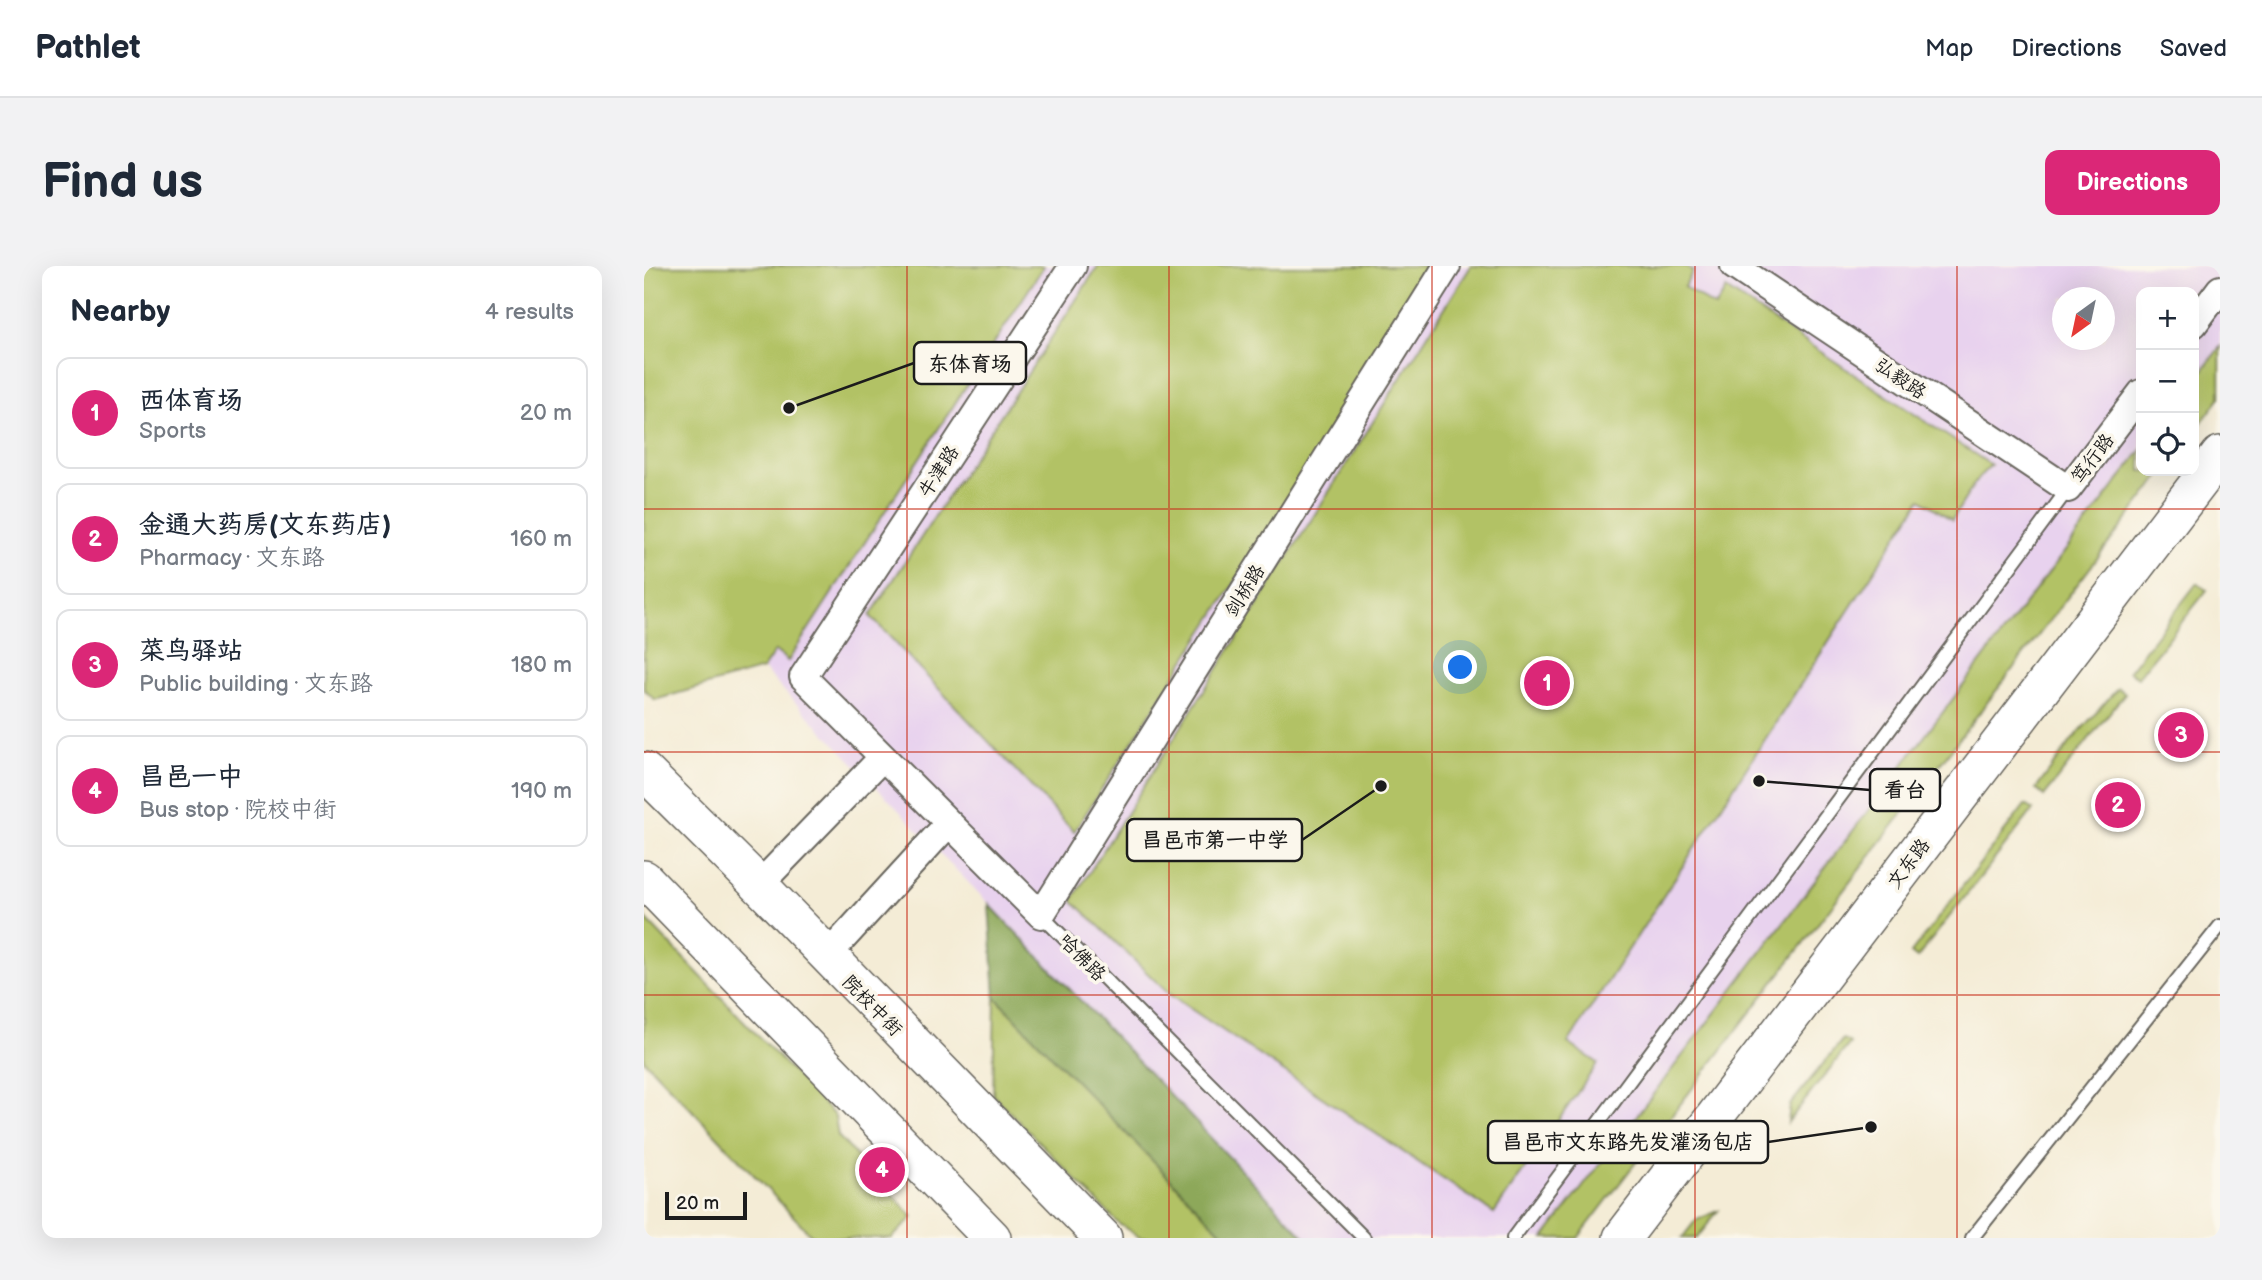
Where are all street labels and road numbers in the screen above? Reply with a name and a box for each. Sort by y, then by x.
street label: 弘毅路 [1870,354,1930,405]
street label: 笃行路 [2067,429,2120,489]
street label: 牛津路 [914,442,964,502]
street label: 剑桥路 [1220,561,1270,621]
street label: 文东路 [1883,834,1936,894]
street label: 哈佛路 [1054,930,1110,986]
street label: 院校中街 [837,971,907,1041]

